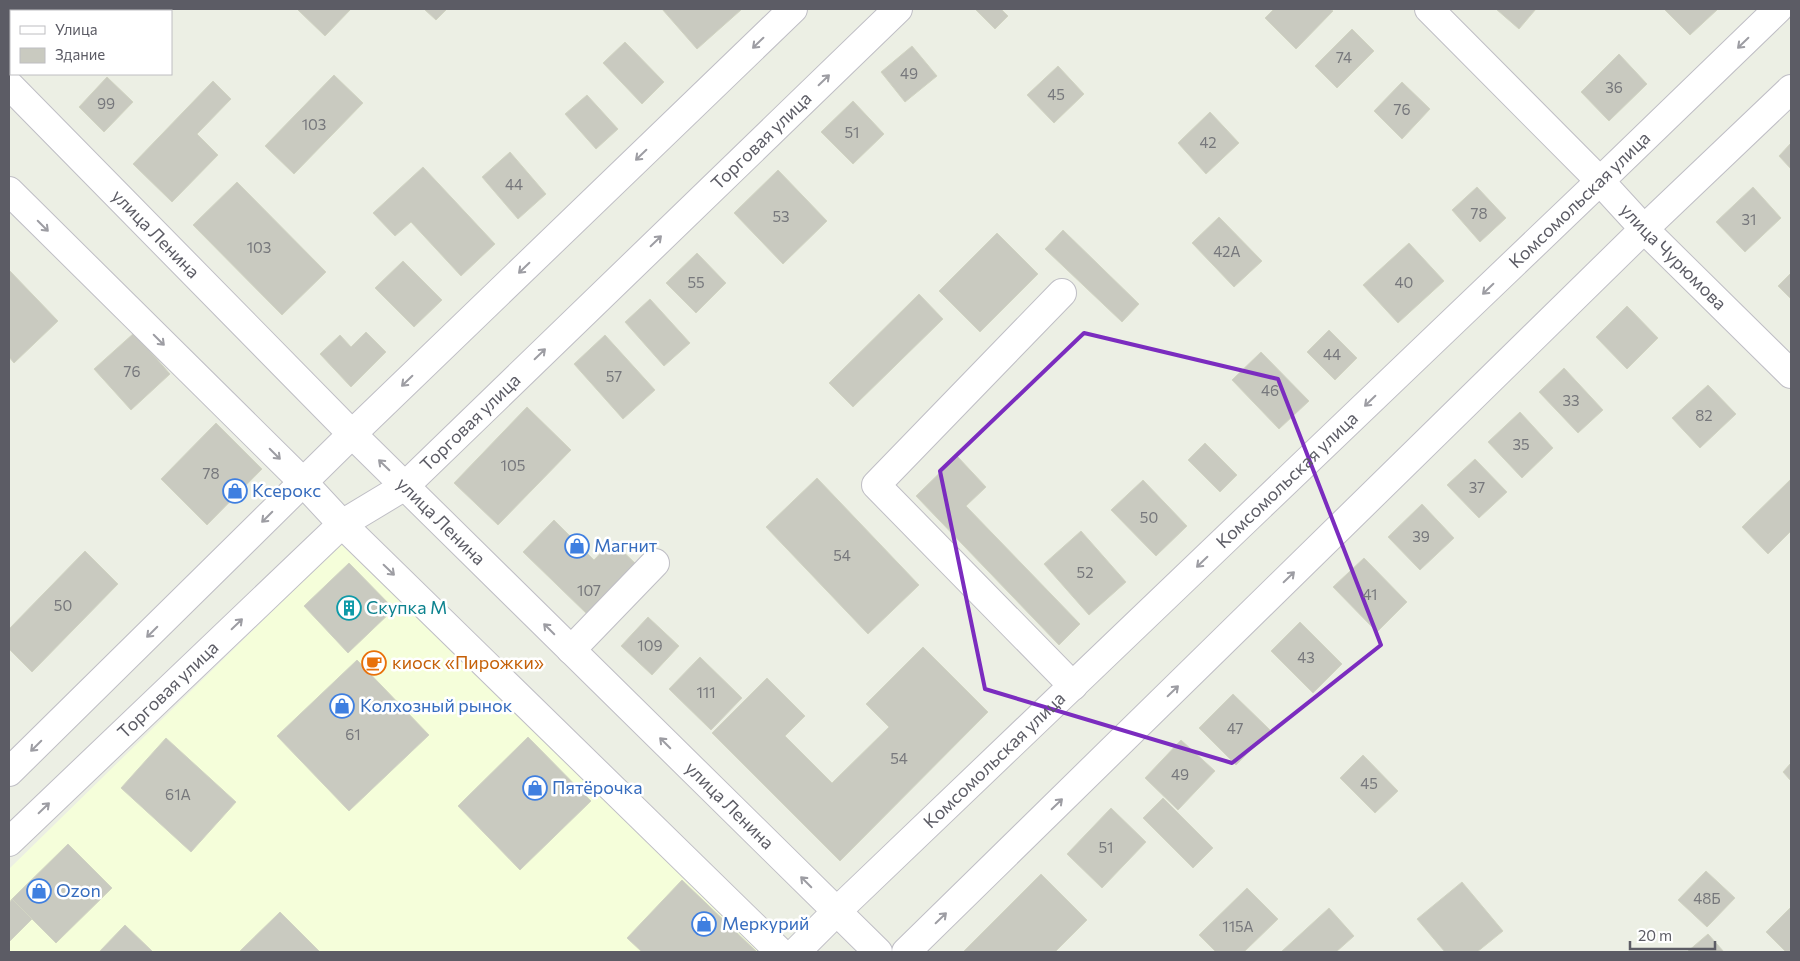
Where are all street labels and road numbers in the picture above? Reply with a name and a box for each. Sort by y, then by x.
street label: Торговая улица [706,87,816,194]
street label: Комсомольская улица [1504,127,1654,272]
street label: улица Ленина [108,184,205,282]
street label: улица Чурюмова [1616,198,1732,314]
street label: Торговая улица [415,369,524,475]
street label: Комсомольская улица [1211,407,1362,552]
street label: улица Ленина [392,472,491,569]
street label: Торговая улица [112,636,222,743]
street label: Комсомольская улица [918,687,1069,832]
street label: улица Ленина [681,756,779,853]

